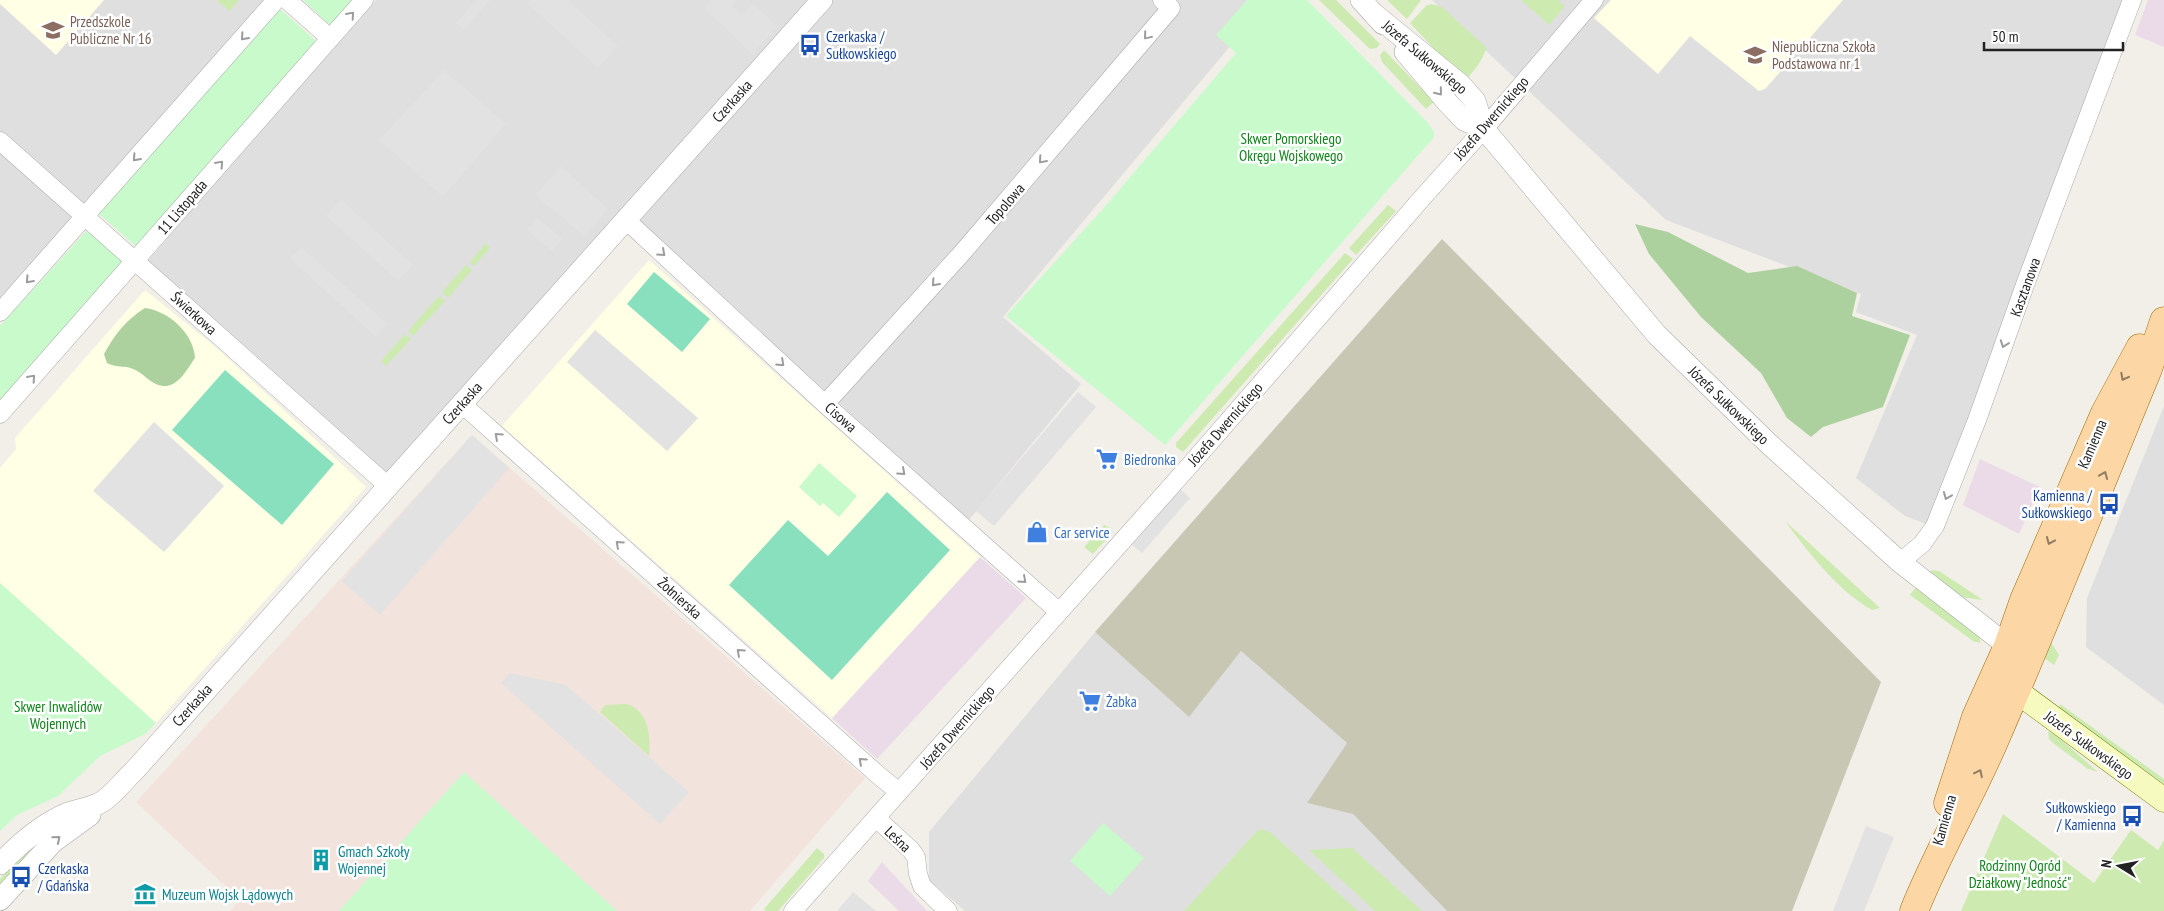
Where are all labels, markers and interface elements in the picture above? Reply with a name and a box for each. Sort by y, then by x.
place label: Przedszkole Publiczne Nr 16 [70,12,152,48]
one-way arrow [345,12,354,21]
street label: Józefa Sułkowskiego [1378,15,1471,98]
school or university icon: Przedszkole Publiczne Nr 16 [40,17,66,43]
scale bar [1984,20,2123,52]
place label: Czerkaska / Sułkowskiego [826,27,897,63]
text: 50 m [1992,27,2018,46]
one-way arrow [1145,30,1153,39]
one-way arrow [241,31,250,40]
bus stop icon: Czerkaska / Sułkowskiego [797,32,823,58]
place label: Niepubliczna Szkoła Podstawowa nr 1 [1772,37,1876,73]
school or university icon: Niepubliczna Szkoła Podstawowa nr 1 [1742,42,1768,68]
street label: Józefa Dwernickiego [1449,72,1532,164]
street label: Czerkaska [708,76,756,126]
one-way arrow [1433,86,1441,95]
park label: Skwer Pomorskiego Okręgu Wojskowego [1239,129,1343,165]
one-way arrow [133,153,142,162]
one-way arrow [1039,155,1048,164]
one-way arrow [214,160,223,169]
street label: 11 Listopada [153,176,211,238]
street label: Topolowa [982,179,1028,229]
one-way arrow [656,247,665,256]
street label: Kasztanowa [2006,255,2044,319]
one-way arrow [25,275,34,284]
one-way arrow [932,277,941,286]
street label: Świerkowa [167,287,221,339]
one-way arrow [2000,339,2010,348]
one-way arrow [776,357,785,366]
street label: Józefa Sułkowskiego [1684,361,1773,448]
one-way arrow [2120,372,2130,381]
one-way arrow [26,374,35,383]
street label: Czerkaska [438,378,486,428]
street label: Józefa Dwernickiego [1183,378,1266,470]
street label: Cisowa [821,398,861,436]
street label: Kamienna [2073,417,2111,471]
one-way arrow [494,433,503,442]
supermarket icon: Biedronka [1094,446,1120,472]
place label: Biedronka [1124,450,1176,469]
one-way arrow [897,466,906,475]
one-way arrow [2098,471,2109,480]
place label: Kamienna / Sułkowskiego [2022,486,2093,522]
one-way arrow [1943,491,1953,500]
bus stop icon: Kamienna / Sułkowskiego [2096,491,2122,517]
shop icon: Car service [1024,519,1050,545]
place label: Car service [1054,523,1110,542]
one-way arrow [2046,536,2057,545]
one-way arrow [616,541,625,550]
street label: Żołnierska [654,573,706,623]
one-way arrow [1018,574,1027,583]
one-way arrow [737,649,746,658]
street label: Czerkaska [168,680,216,730]
street label: Józefa Dwernickiego [915,681,998,773]
supermarket icon: Żabka [1077,688,1103,714]
place label: Żabka [1106,692,1137,711]
park label: Skwer Inwalidów Wojennych [14,697,102,733]
street label: Józefa Sułkowskiego [2040,706,2137,784]
one-way arrow [858,757,867,766]
one-way arrow [1973,769,1983,778]
street label: Kamienna [1928,793,1960,847]
place label: Sułkowskiego / Kamienna [2046,798,2116,834]
bus stop icon: Sułkowskiego / Kamienna [2119,803,2145,829]
street label: Leśna [881,822,915,856]
one-way arrow [51,836,60,845]
north arrow [2094,841,2144,891]
place label: Gmach Szkoły Wojennej [338,842,410,878]
building icon: Gmach Szkoły Wojennej [308,847,334,873]
park label: Rodzinny Ogród Działkowy "Jedność" [1969,856,2071,892]
text: N [2097,858,2116,869]
place label: Czerkaska / Gdańska [37,859,89,895]
bus stop icon: Czerkaska / Gdańska [8,864,34,890]
museum icon: Muzeum Wojsk Lądowych [132,881,158,907]
place label: Muzeum Wojsk Lądowych [162,885,293,904]

